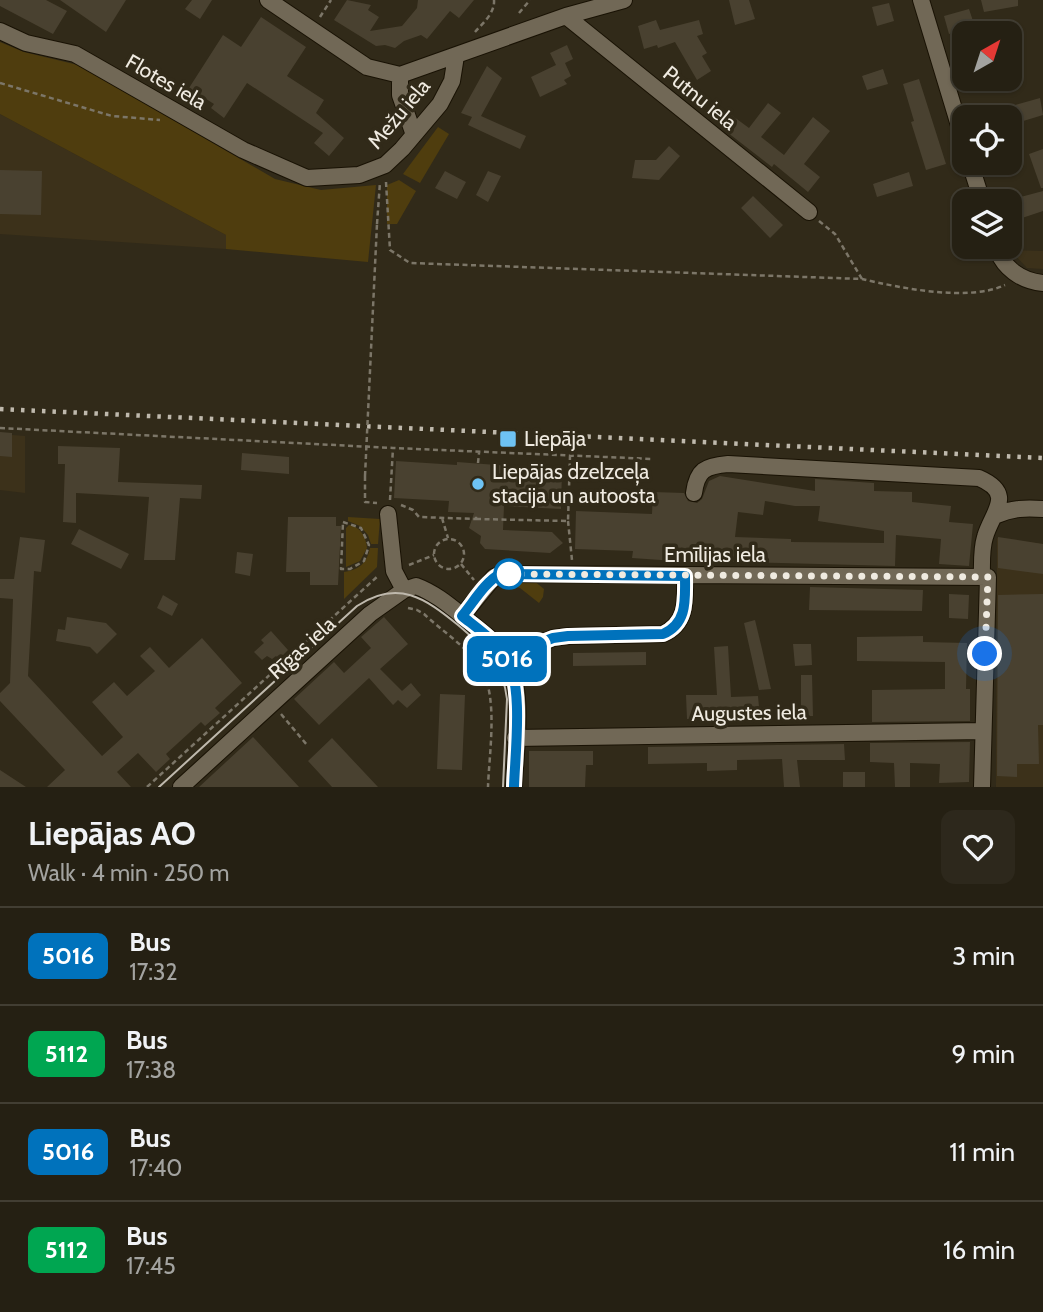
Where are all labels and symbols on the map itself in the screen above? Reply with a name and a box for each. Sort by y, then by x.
north arrow [952,21,1022,91]
street label: Flotes iela [122,49,211,115]
street label: Putnu iela [658,60,742,135]
street label: Mežu iela [362,74,435,154]
place label: Liepāja [524,426,586,452]
marker: Liepāja [498,429,518,449]
place label: Liepājas dzelzceļa stacija un autoosta [492,459,656,509]
marker: Liepājas dzelzceļa stacija un autoosta [470,476,486,492]
street label: Emīlijas iela [664,542,766,568]
unlabelled marker [494,559,524,589]
street label: Rīgas iela [263,611,340,684]
line badge: 5016 [458,636,556,682]
your location [967,636,1002,671]
street label: Augustes iela [691,699,807,726]

